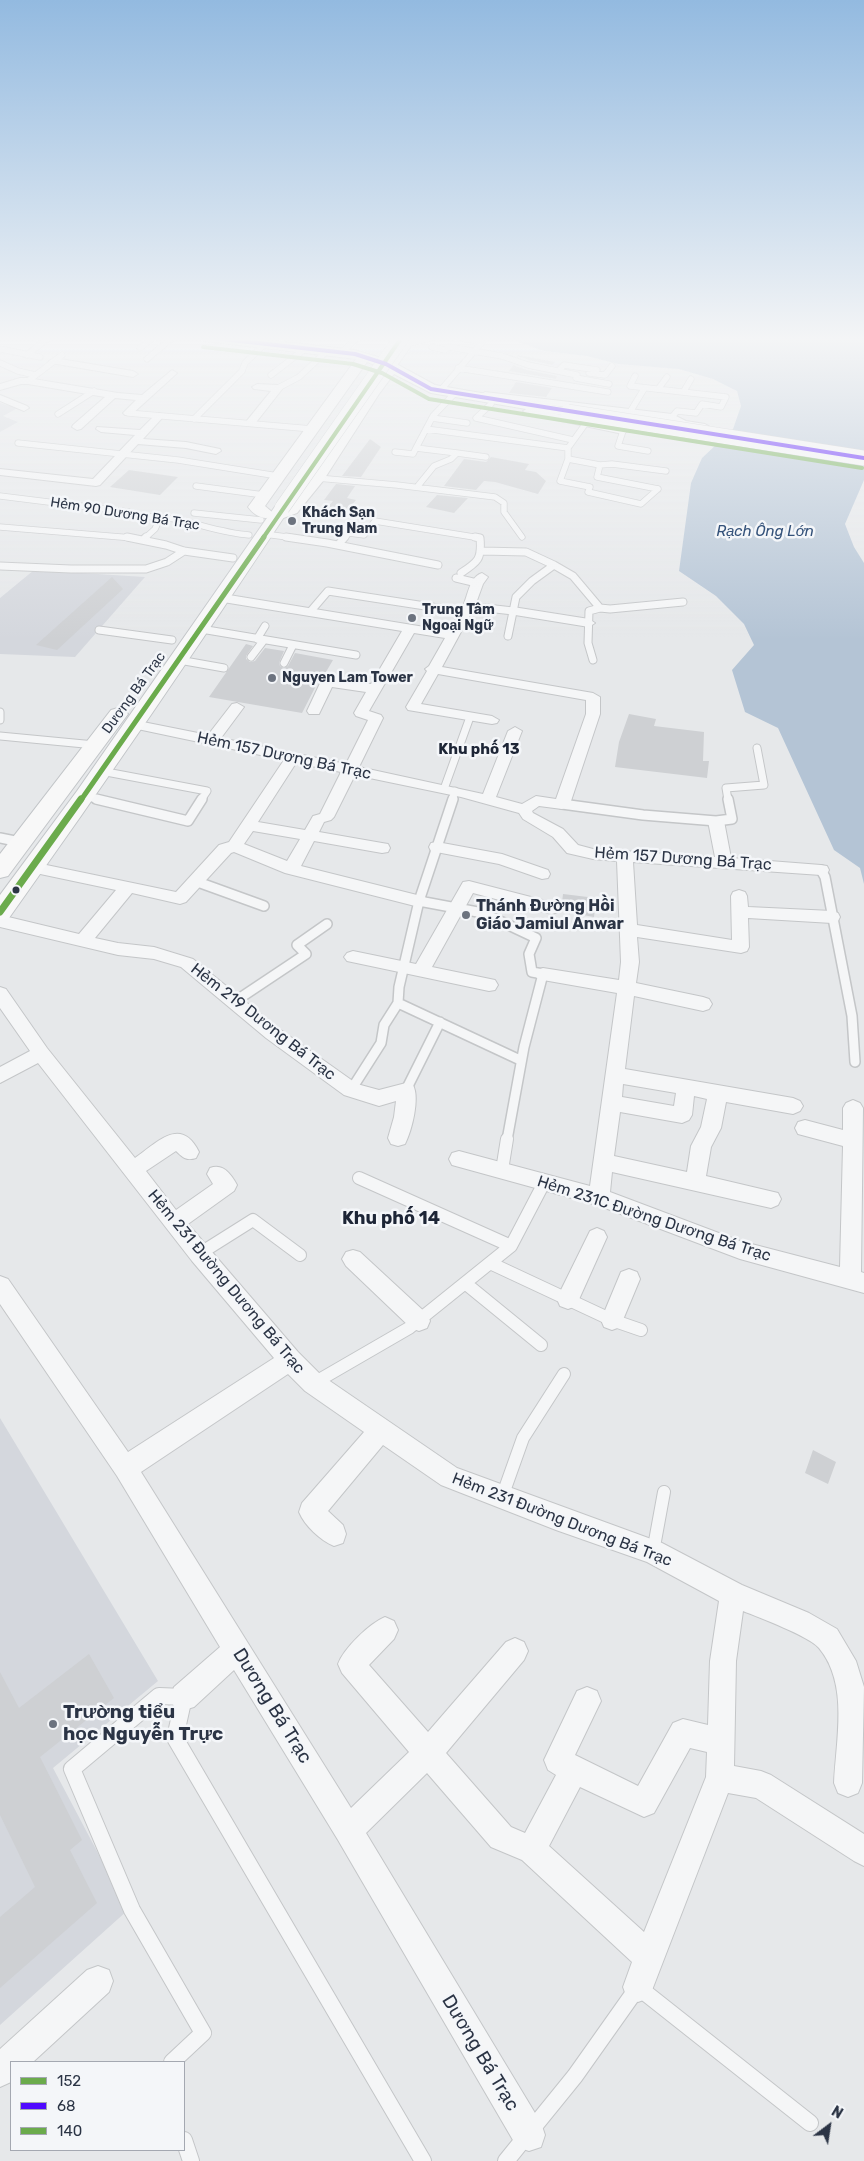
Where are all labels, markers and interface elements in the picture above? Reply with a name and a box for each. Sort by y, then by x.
street label: Hẻm 90 Dương Bá Trạc [49,494,201,534]
place label: Khách Sạn Trung Nam [302,505,377,538]
marker: Khách Sạn Trung Nam [286,515,298,527]
water label: Rạch Ông Lớn [716,523,814,541]
place label: Trung Tâm Ngoại Ngữ [422,602,495,634]
marker: Trung Tâm Ngoại Ngữ [406,612,418,624]
street label: Dương Bá Trạc [99,649,169,737]
place label: Nguyen Lam Tower [282,670,413,686]
marker: Nguyen Lam Tower [266,672,278,684]
street label: Hẻm 157 Dương Bá Trạc [195,728,373,784]
district label: Khu phố 13 [438,741,520,759]
street label: Hẻm 157 Dương Bá Trạc [594,843,772,875]
unlabelled marker [11,885,21,895]
place label: Thánh Đường Hồi Giáo Jamiul Anwar [476,896,624,934]
marker: Thánh Đường Hồi Giáo Jamiul Anwar [460,909,472,921]
street label: Hẻm 219 Dương Bá Trạc [187,959,339,1085]
street label: Hẻm 231C Đường Dương Bá Trạc [535,1172,773,1266]
street label: Hẻm 231 Đường Dương Bá Trạc [143,1186,309,1378]
district label: Khu phố 14 [342,1208,440,1230]
street label: Hẻm 231 Đường Dương Bá Trạc [449,1469,675,1571]
street label: Dương Bá Trạc [228,1644,316,1768]
place label: Trường tiểu học Nguyễn Trực [63,1702,223,1746]
marker: Trường tiểu học Nguyễn Trực [47,1718,59,1730]
street label: Dương Bá Trạc [436,1991,524,2115]
legend [10,2061,185,2151]
text: 152 [57,2072,81,2090]
text: 68 [57,2097,76,2115]
north arrow [804,2101,854,2151]
text: N [828,2103,846,2123]
text: 140 [57,2122,82,2140]

